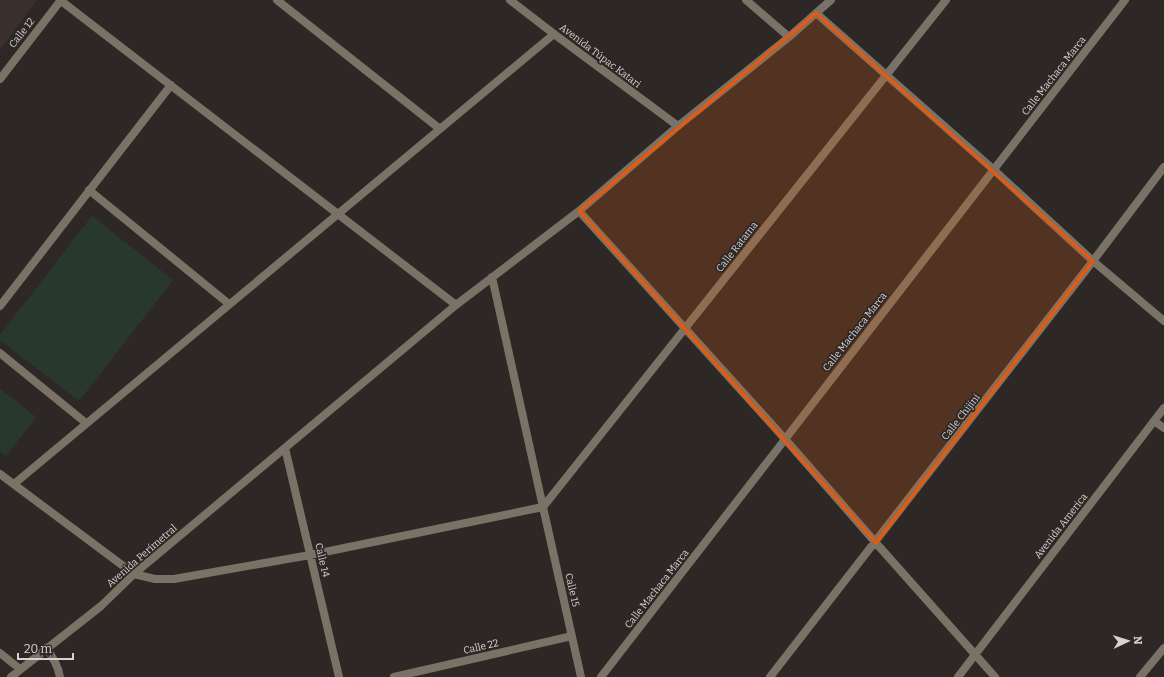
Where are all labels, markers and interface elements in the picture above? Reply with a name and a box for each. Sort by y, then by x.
street label: Calle 12 [7,16,37,50]
street label: Avenida Túpac Katari [557,21,644,90]
street label: Calle Machaca Marca [1019,34,1089,118]
street label: Calle Ratama [714,219,761,275]
street label: Calle Machaca Marca [820,290,890,374]
street label: Calle Chijini [939,391,983,442]
street label: Avenida America [1032,491,1090,561]
street label: Avenida Perímetral [104,521,180,590]
street label: Calle 14 [312,542,332,578]
street label: Calle Machaca Marca [622,547,692,631]
street label: Calle 15 [562,572,582,608]
north arrow [1108,621,1148,661]
scale bar [18,635,73,661]
text: N [1131,636,1144,646]
street label: Calle 22 [462,637,500,657]
text: 20 m [24,642,53,656]

